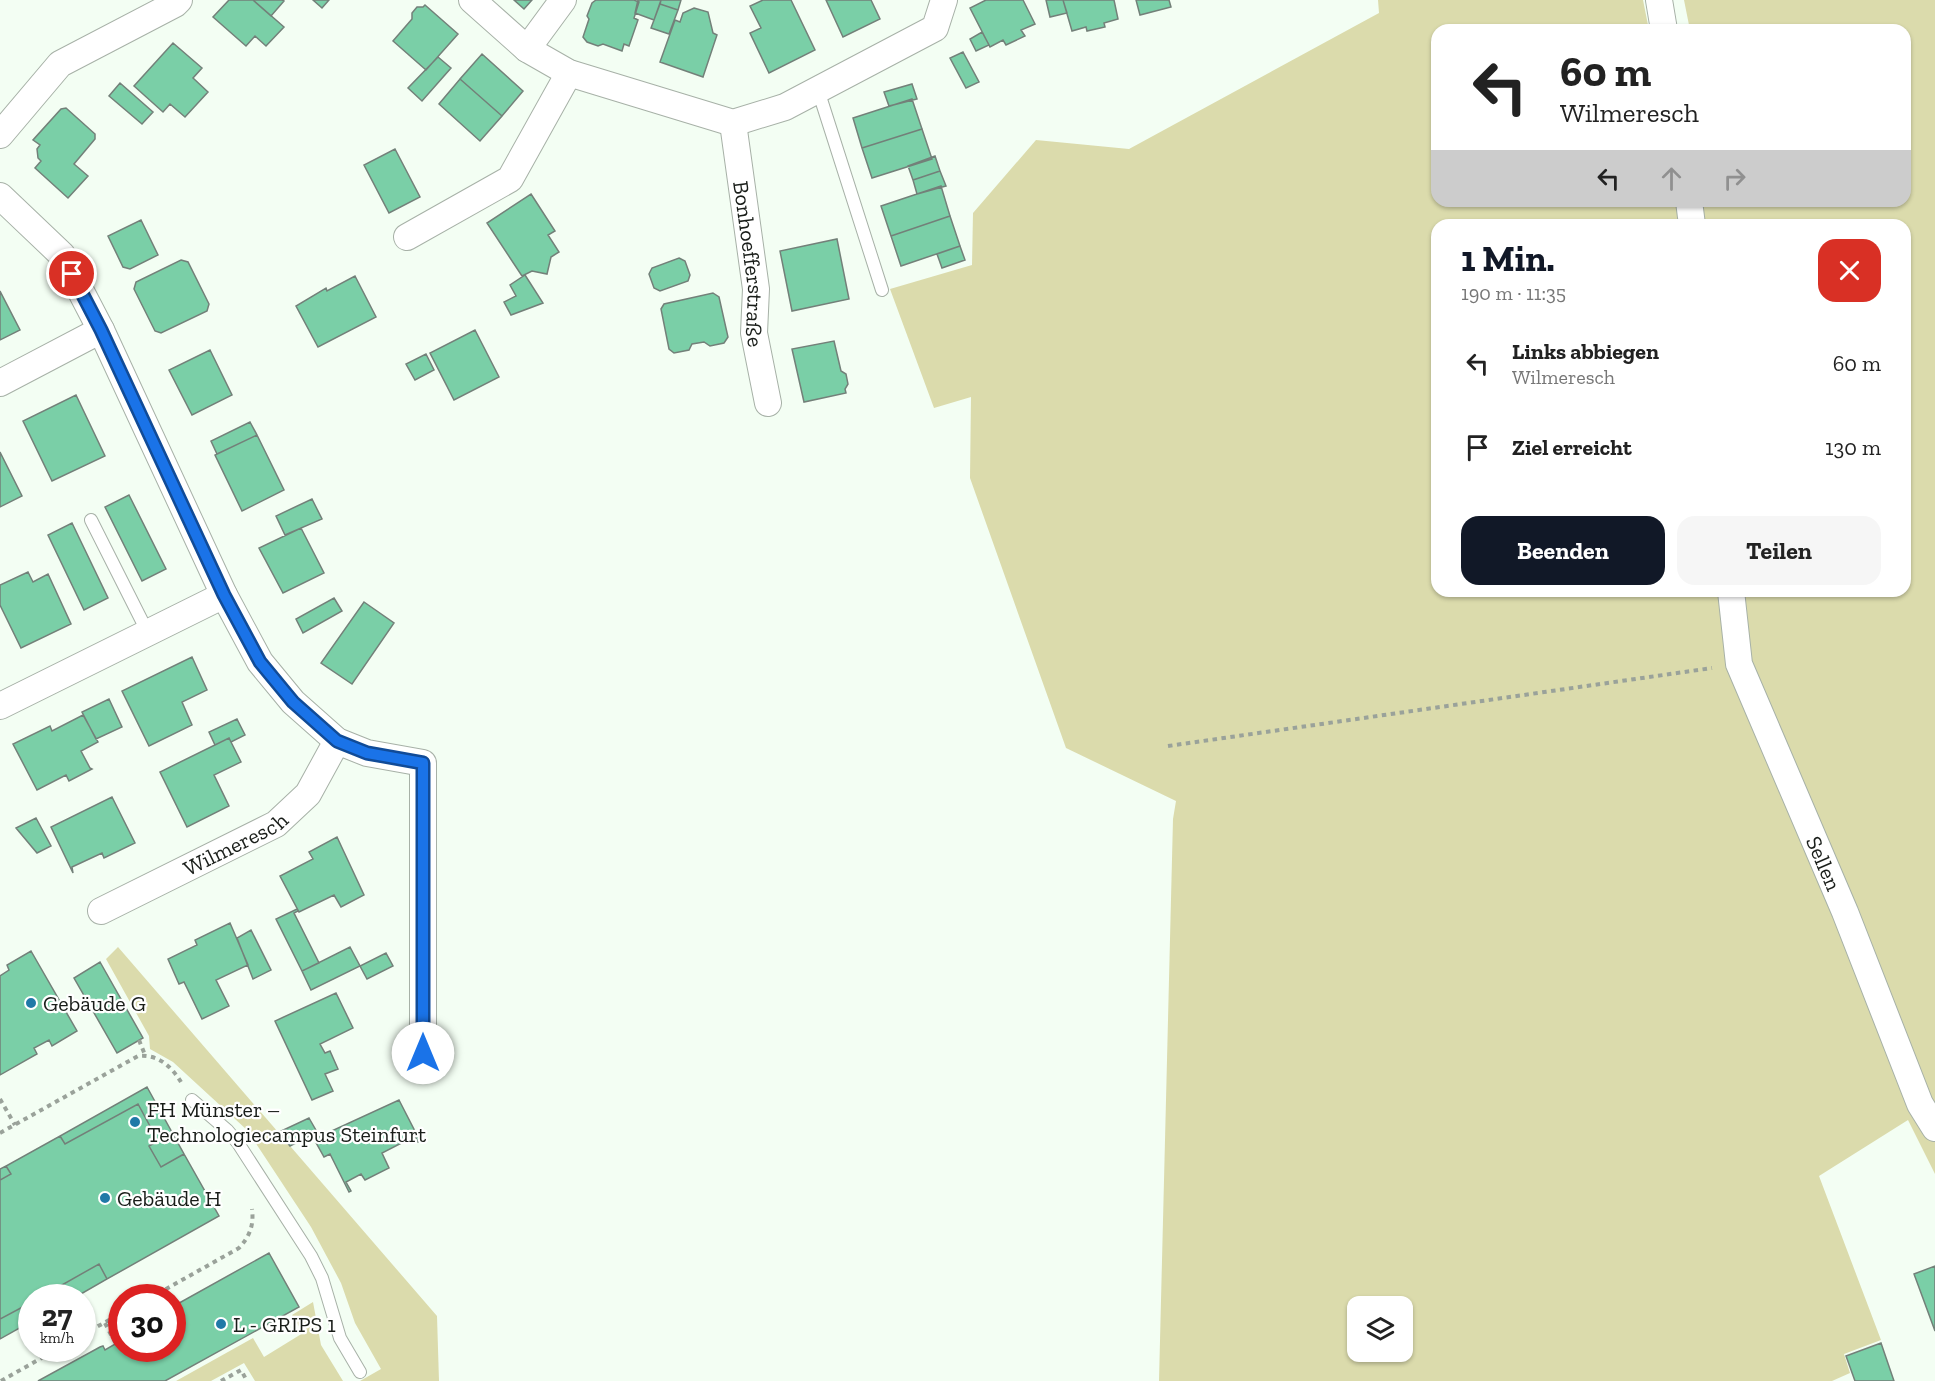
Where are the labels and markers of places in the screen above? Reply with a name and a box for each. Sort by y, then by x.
pin [46,248,97,299]
place label: Gebäude G [43,990,146,1017]
marker: Gebäude G [24,996,38,1010]
place label: FH Münster – Technologiecampus Steinfurt [147,1096,427,1148]
marker: FH Münster – Technologiecampus Steinfurt [128,1115,142,1129]
place label: Gebäude H [117,1185,221,1212]
marker: Gebäude H [98,1191,112,1205]
place label: L - GRIPS 1 [233,1311,336,1338]
marker: L - GRIPS 1 [214,1317,228,1331]

